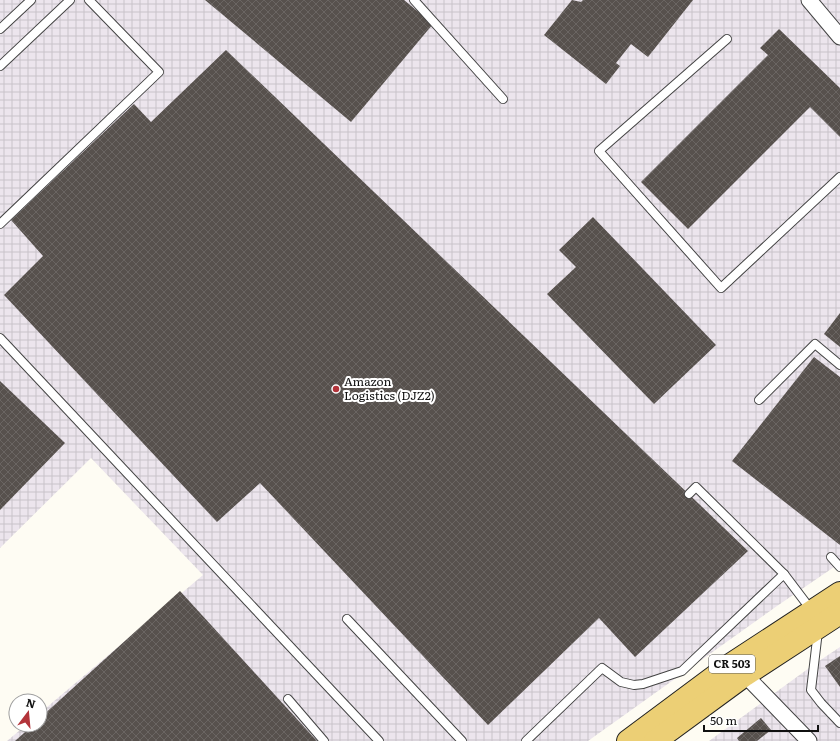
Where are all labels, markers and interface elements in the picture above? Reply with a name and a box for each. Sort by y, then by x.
place label: Amazon Logistics (DJZ2) [344,372,435,404]
marker: Amazon Logistics (DJZ2) [331,384,341,394]
road number: CR 503 [709,655,755,673]
north arrow [8,693,48,733]
text: N [24,693,38,711]
scale bar [704,707,818,733]
text: 50 m [710,711,737,729]

